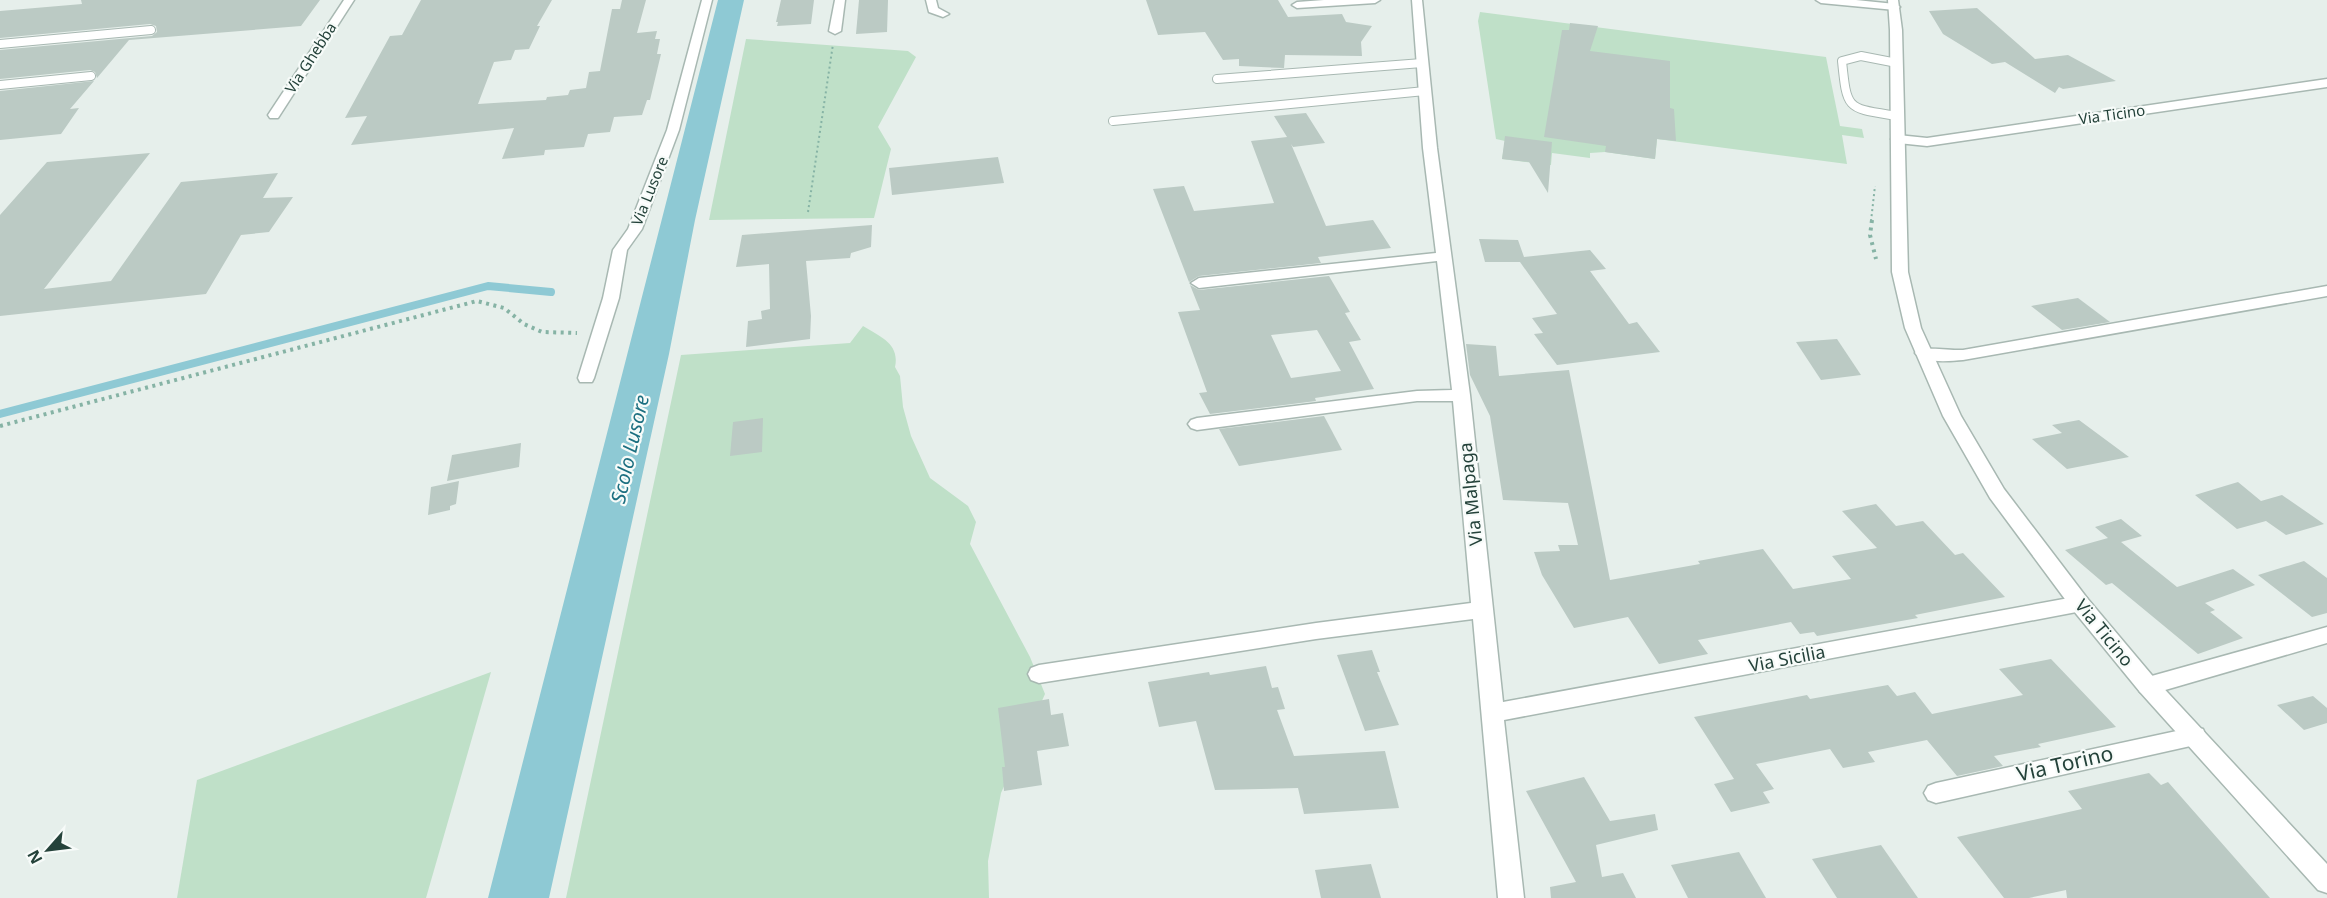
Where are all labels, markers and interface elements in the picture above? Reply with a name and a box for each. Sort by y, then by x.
street label: Via Ghebba [280,18,341,97]
street label: Via Ticino [2077,99,2146,129]
street label: Via Lusore [626,153,672,228]
water label: Scolo Lusore [604,392,655,506]
street label: Via Malpaga [1453,441,1487,547]
street label: Via Ticino [2070,594,2139,671]
street label: Via Sicilia [1747,639,1827,677]
street label: Via Torino [2014,738,2116,788]
north arrow [18,820,78,880]
text: N [22,846,48,868]

